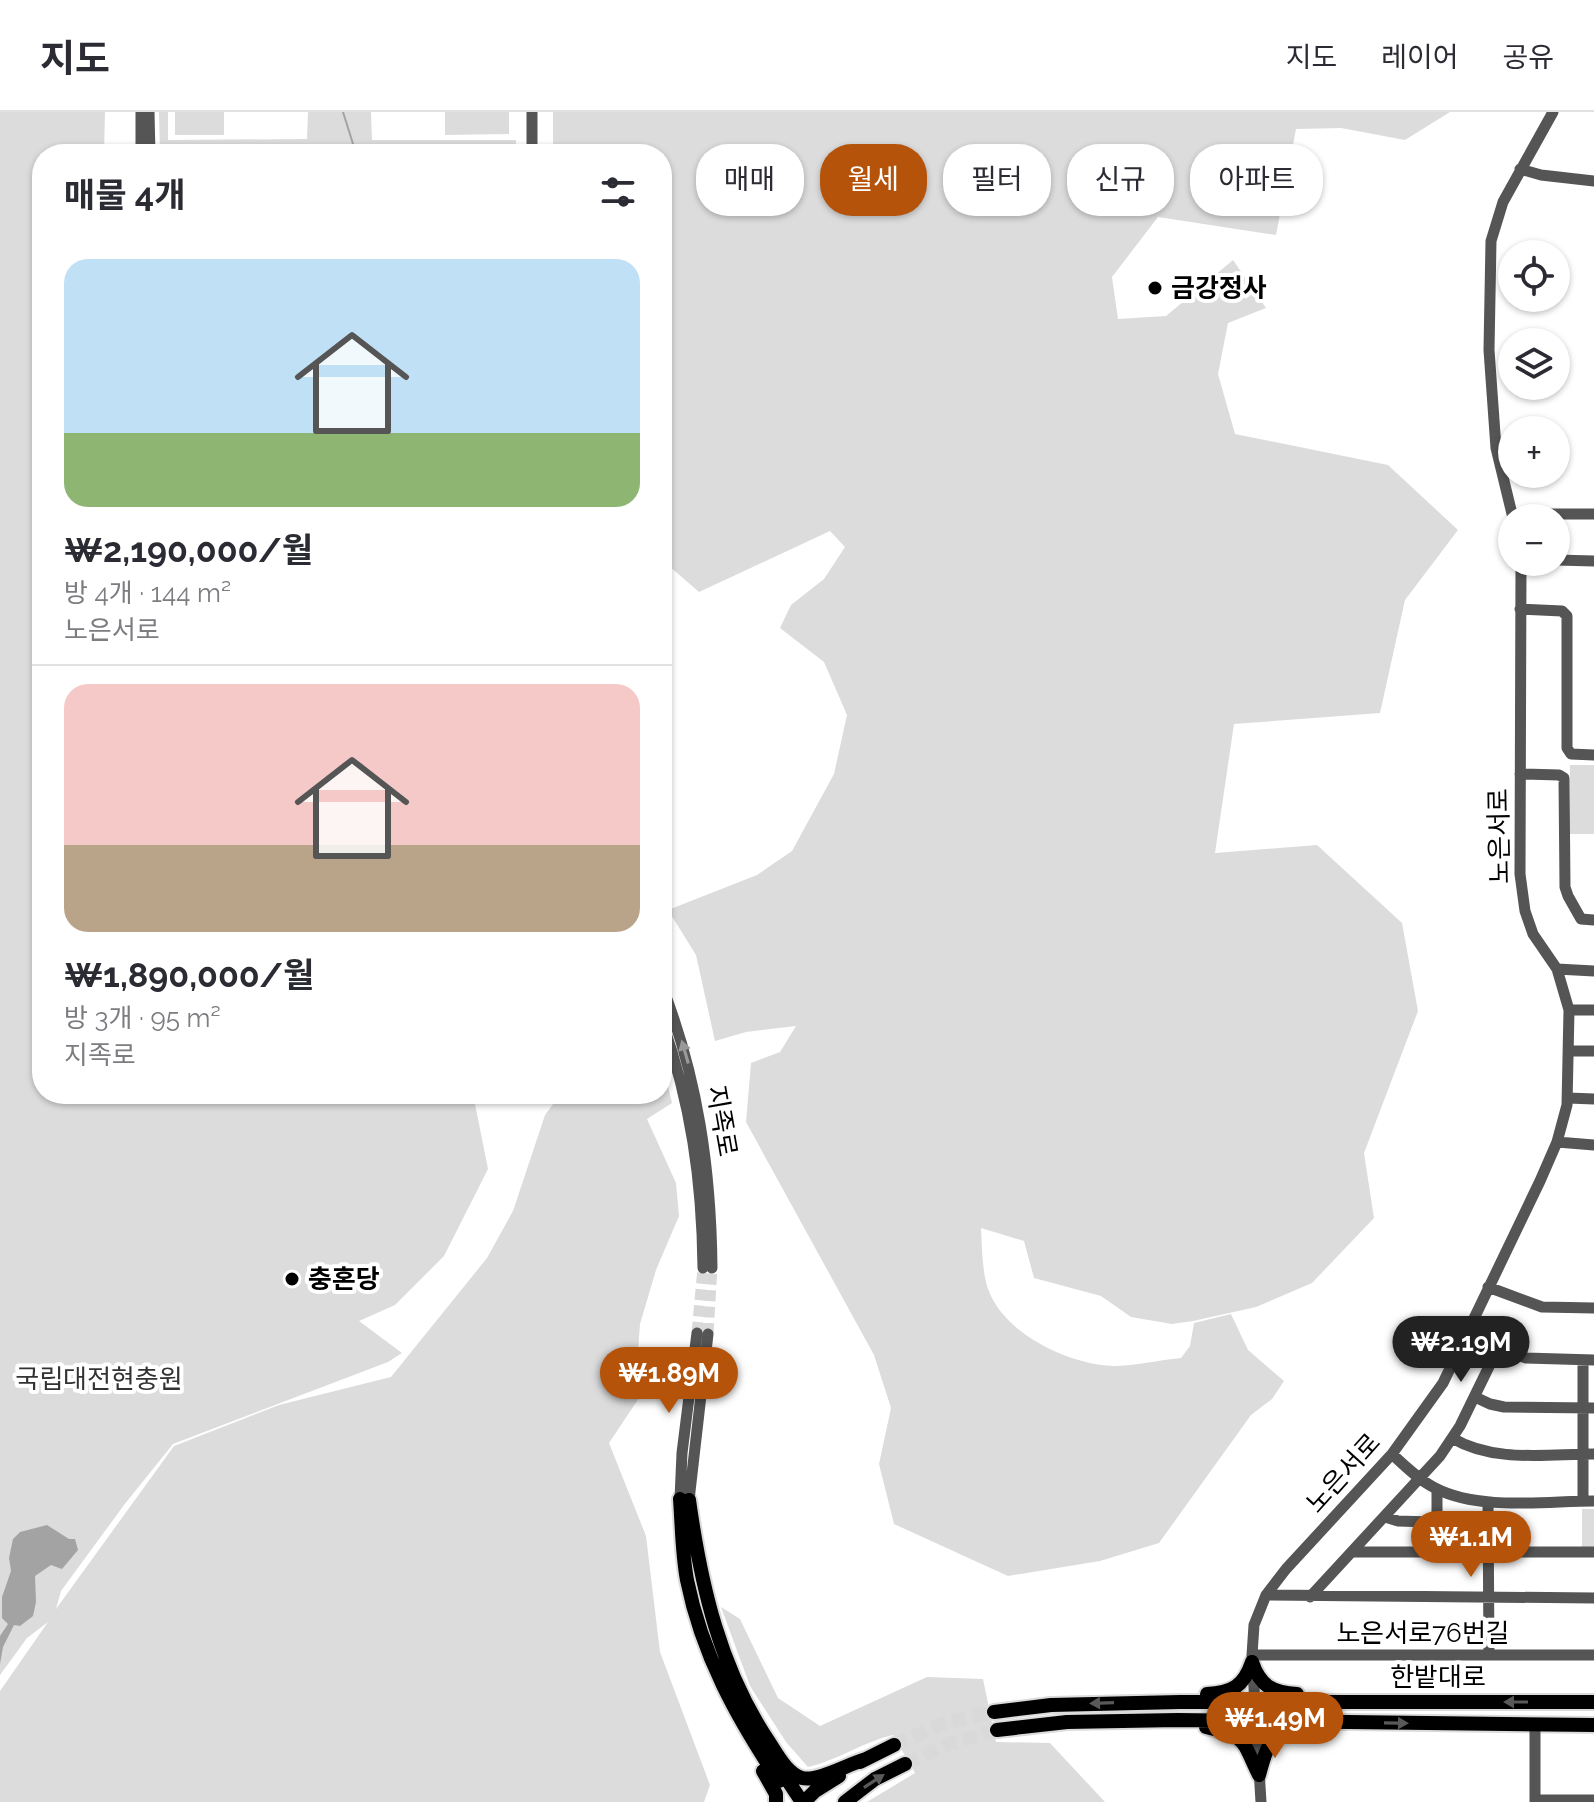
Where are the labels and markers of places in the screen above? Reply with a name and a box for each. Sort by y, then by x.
place label: 금강정사 [1171,273,1267,303]
marker: 금강정사 [1146,279,1164,297]
place label: 충혼당 [308,1264,380,1294]
marker: 충혼당 [283,1270,301,1288]
pin: ₩2.19M [1396,1316,1526,1384]
pin: ₩1.89M [604,1347,734,1415]
pin: ₩1.1M [1415,1511,1527,1579]
pin: ₩1.49M [1210,1692,1340,1760]

